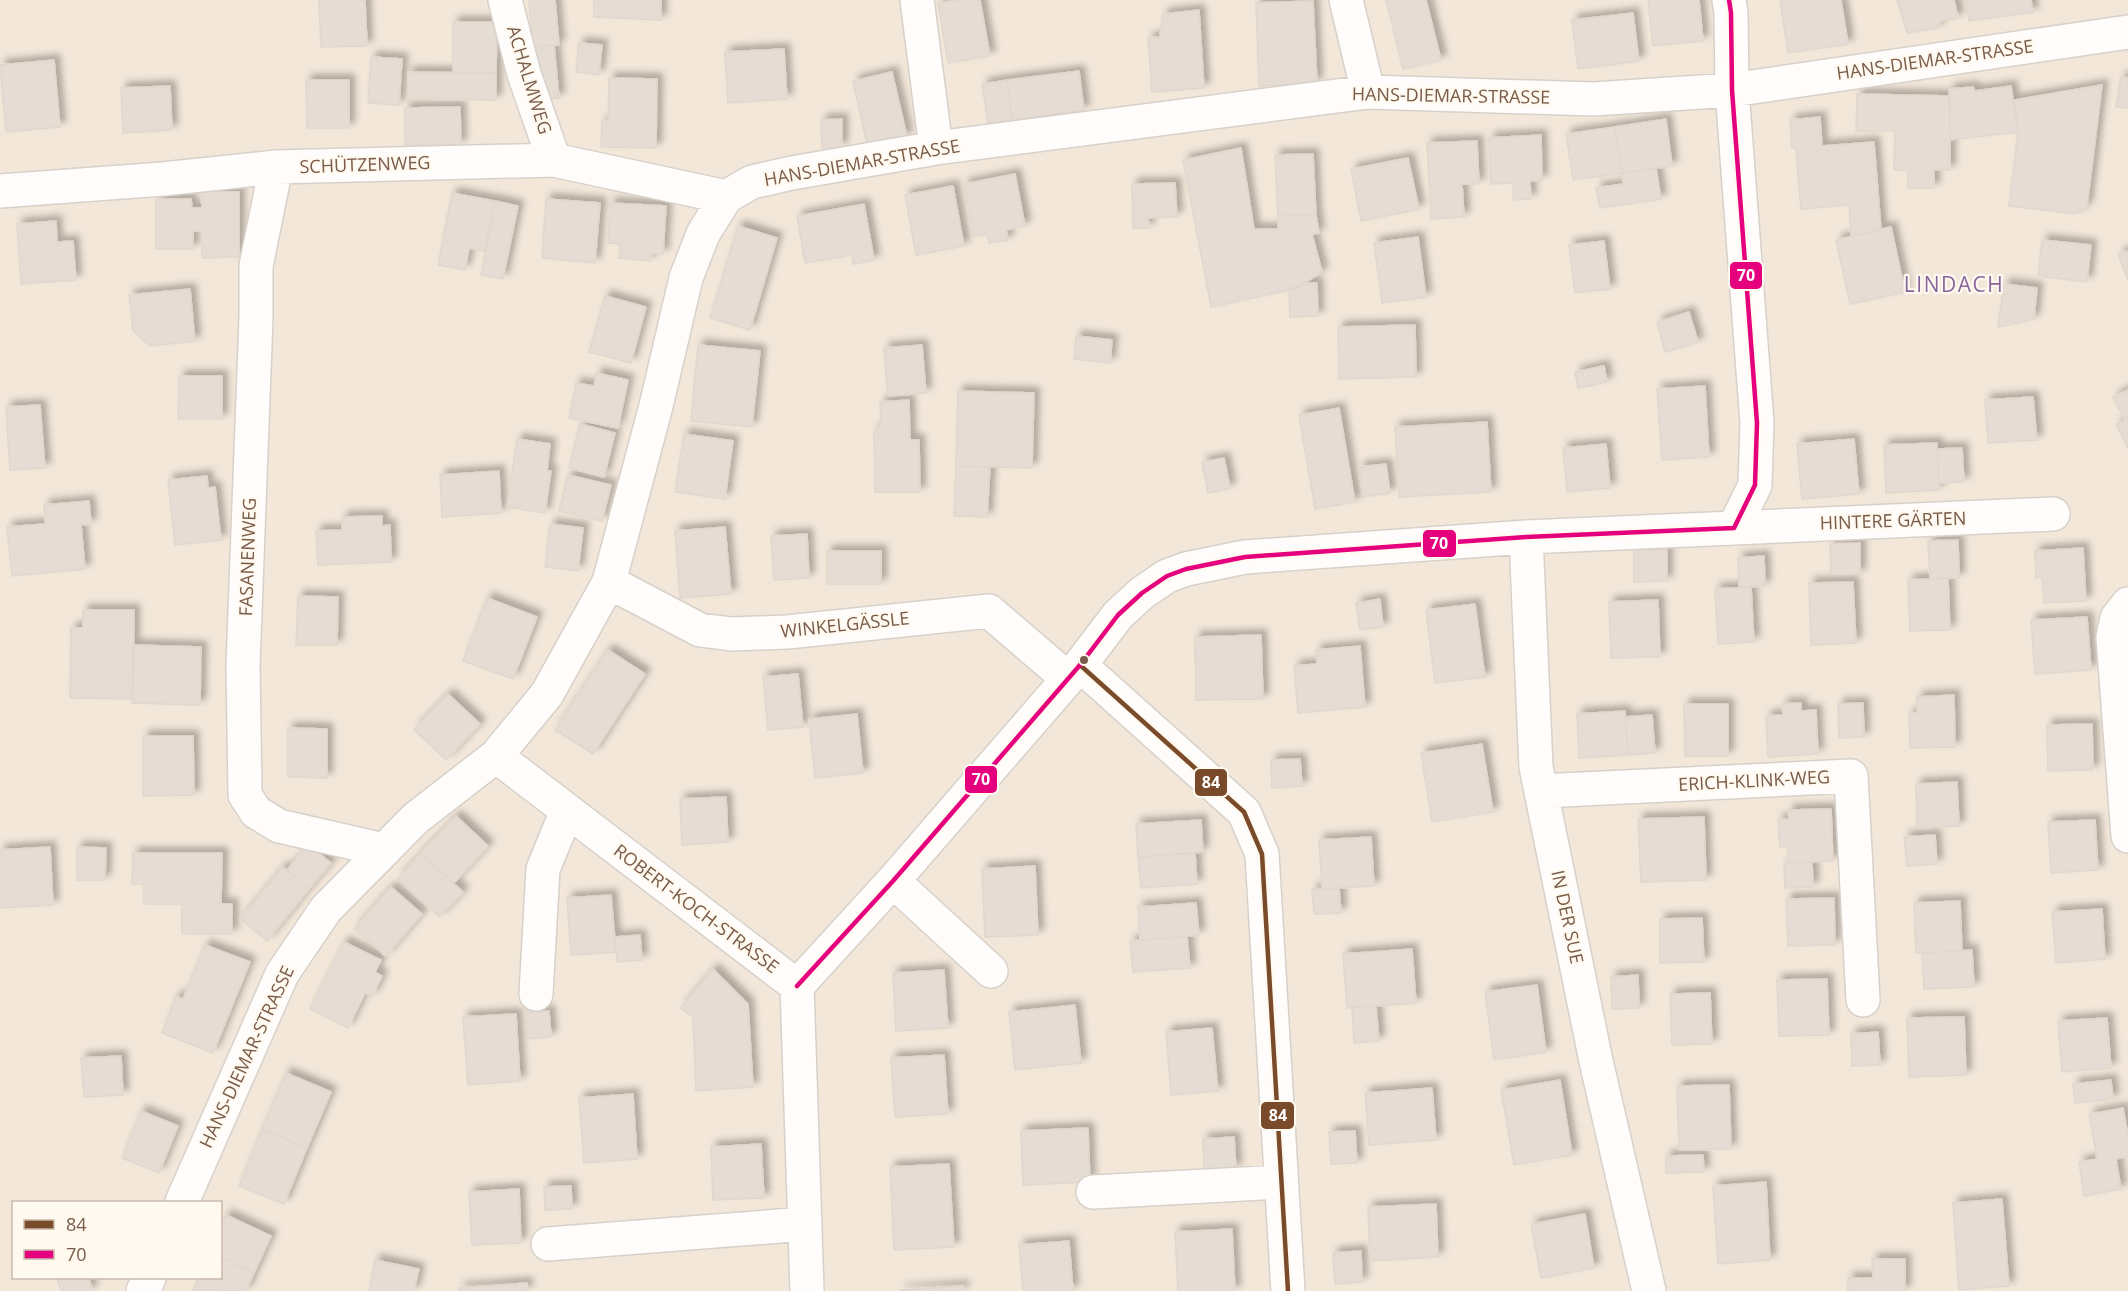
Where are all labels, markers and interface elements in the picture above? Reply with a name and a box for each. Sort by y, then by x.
street label: ACHALMWEG [502,22,558,137]
street label: HANS-DIEMAR-STRASSE [1835,33,2035,85]
street label: HANS-DIEMAR-STRASSE [1352,81,1550,109]
street label: HANS-DIEMAR-STRASSE [762,133,962,191]
street label: SCHÜTZENWEG [299,150,431,178]
line badge: 70 [1729,261,1763,290]
text: 70 [1737,264,1755,286]
district label: LINDACH [1904,270,2004,298]
street label: FASANENWEG [233,497,261,617]
street label: HINTERE GÄRTEN [1819,505,1967,535]
line badge: 70 [1422,529,1457,558]
text: 70 [1430,532,1448,554]
street label: WINKELGÄSSLE [779,605,910,643]
unlabelled marker [1078,654,1090,666]
street label: ERICH-KLINK-WEG [1677,764,1831,796]
line badge: 70 [964,765,998,794]
text: 70 [972,768,990,790]
line badge: 84 [1194,768,1228,797]
text: 84 [1202,771,1220,793]
street label: ROBERT-KOCH-STRASSE [609,838,784,978]
street label: IN DER SUE [1546,868,1590,966]
street label: HANS-DIEMAR-STRASSE [193,962,299,1152]
line badge: 84 [1260,1101,1295,1130]
text: 84 [1269,1104,1287,1126]
legend [12,1201,222,1279]
text: 84 [66,1212,87,1236]
text: 70 [66,1242,87,1266]

